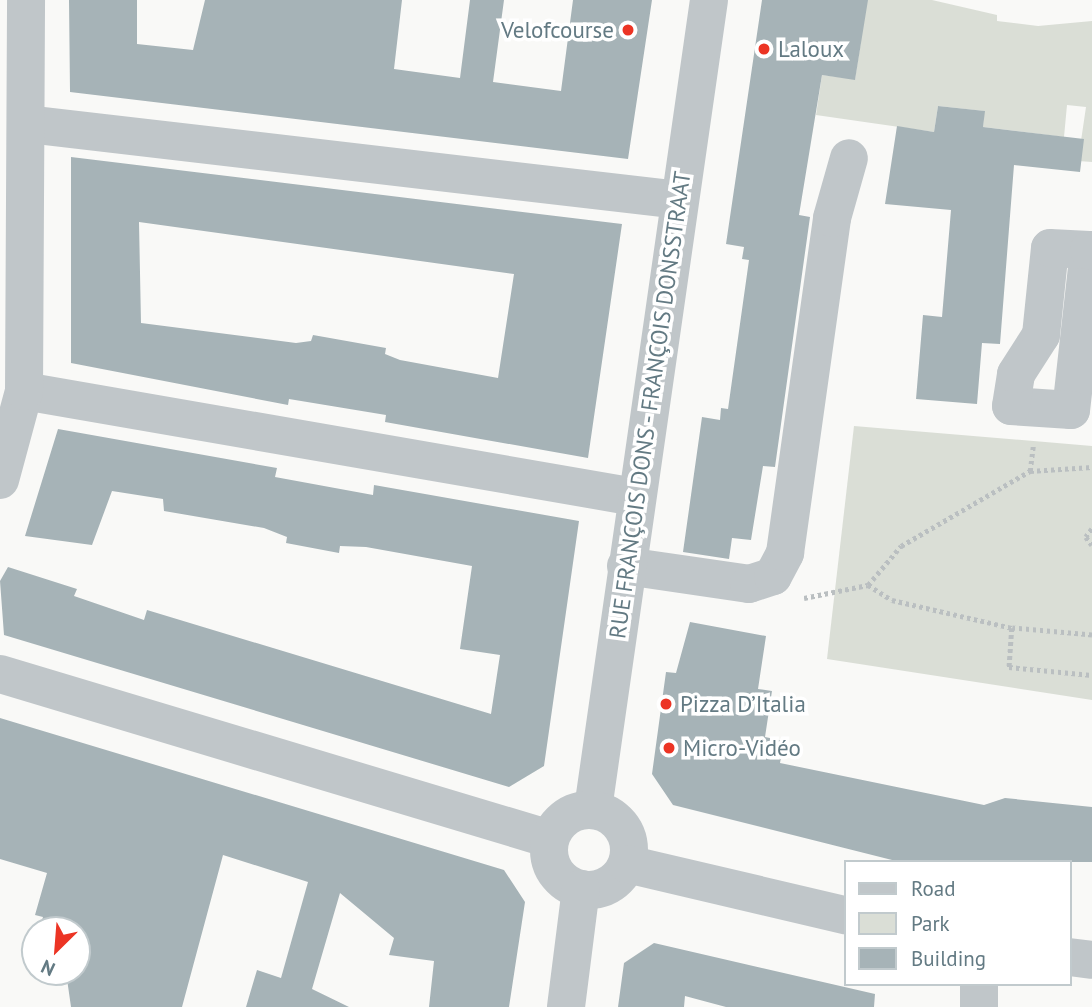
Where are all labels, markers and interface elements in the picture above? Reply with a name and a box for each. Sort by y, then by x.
place label: Velofcourse [501,16,614,44]
marker: Velofcourse [620,22,636,38]
place label: Laloux [778,35,844,63]
marker: Laloux [756,41,772,57]
street label: RUE FRANÇOIS DONS - FRANÇOIS DONSSTRAAT [603,168,697,642]
place label: Pizza D’Italia [680,690,806,718]
marker: Pizza D’Italia [658,696,674,712]
place label: Micro-Vidéo [683,734,801,762]
marker: Micro-Vidéo [661,740,677,756]
legend [844,860,1071,986]
text: Road [911,875,955,902]
text: Park [911,910,950,937]
north arrow [21,916,91,986]
text: Building [911,945,986,972]
text: N [37,955,59,982]

